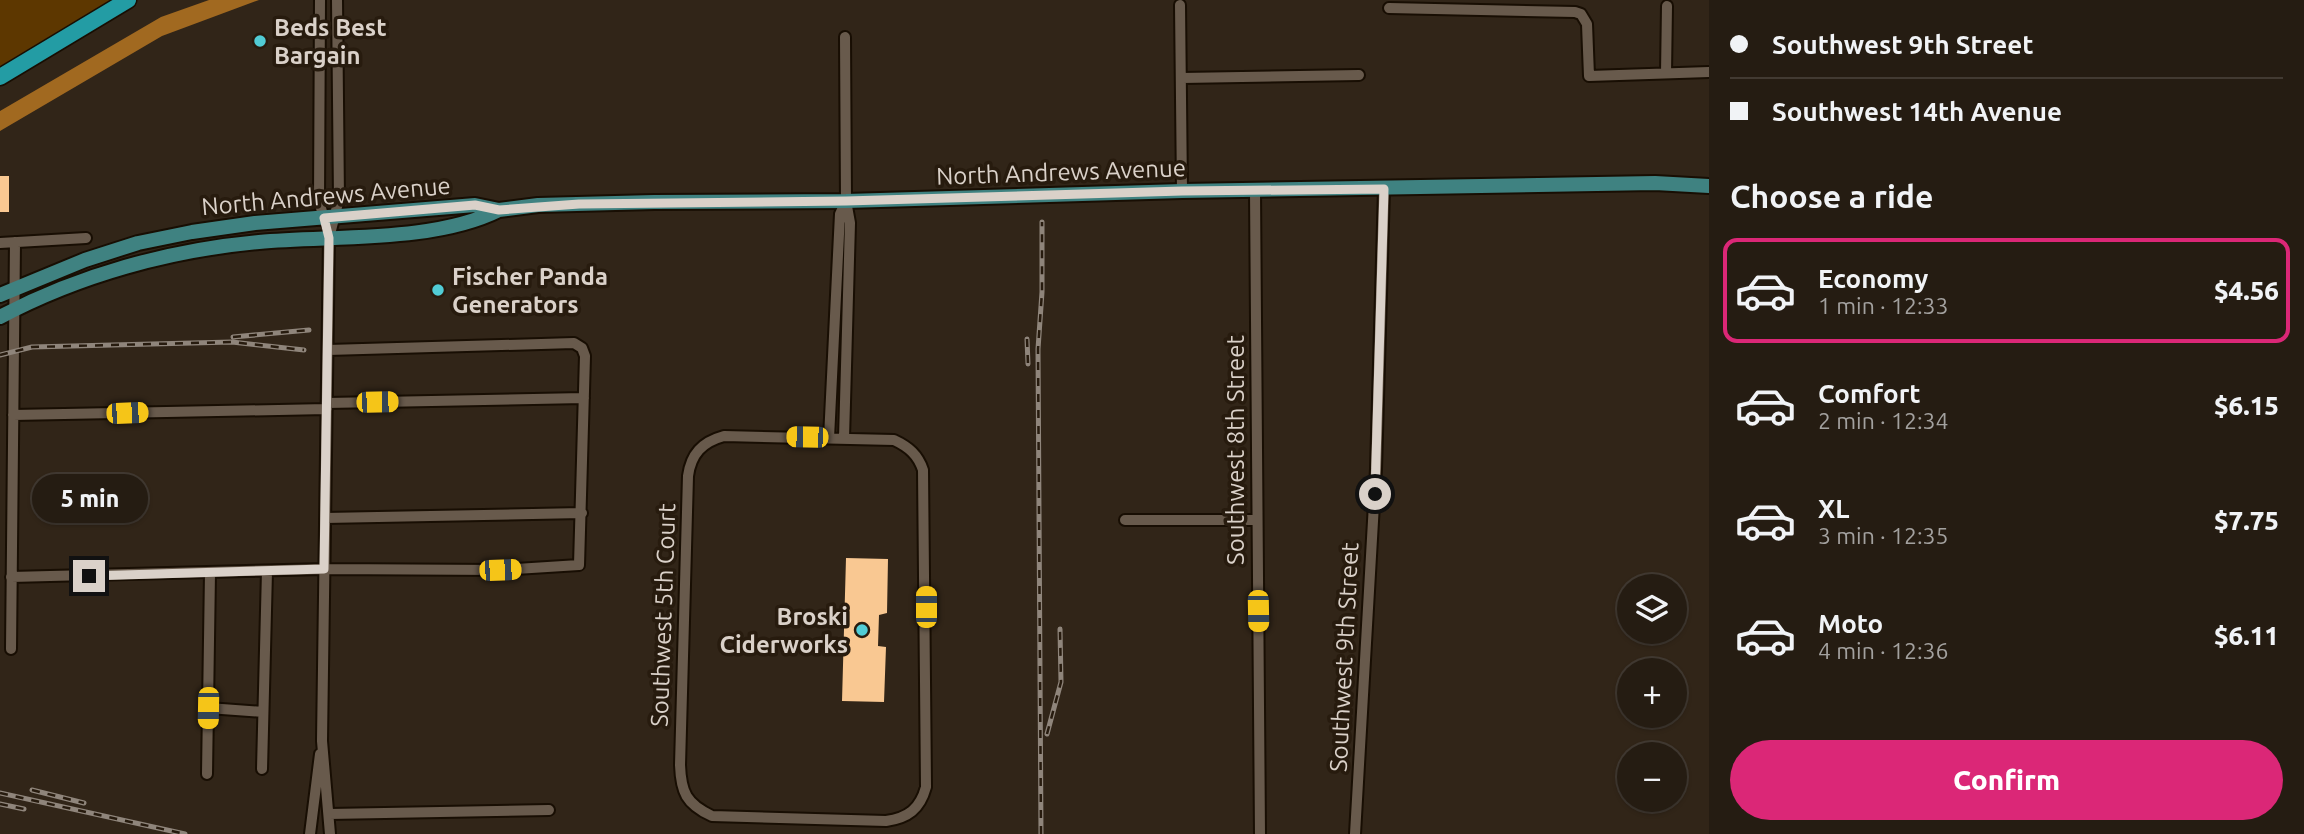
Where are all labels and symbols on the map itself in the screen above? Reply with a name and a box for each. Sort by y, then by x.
place label: Beds Best Bargain [274,14,387,69]
marker: Beds Best Bargain [252,33,268,49]
street label: North Andrews Avenue [936,154,1186,190]
street label: North Andrews Avenue [200,172,452,220]
place label: Fischer Panda Generators [452,263,608,318]
marker: Fischer Panda Generators [430,282,446,298]
street label: Southwest 8th Street [1222,335,1249,565]
car [356,391,399,413]
car [106,402,149,424]
car [786,426,829,448]
callout: 5 min [31,475,147,524]
route start [1359,478,1391,510]
street label: Southwest 5th Court [646,502,680,727]
street label: Southwest 9th Street [1325,541,1364,772]
car [479,559,522,581]
route end [73,560,105,592]
car [916,586,937,628]
car [1248,590,1269,632]
place label: Broski Ciderworks [720,603,848,658]
marker: Broski Ciderworks [854,622,870,638]
car [198,687,219,729]

